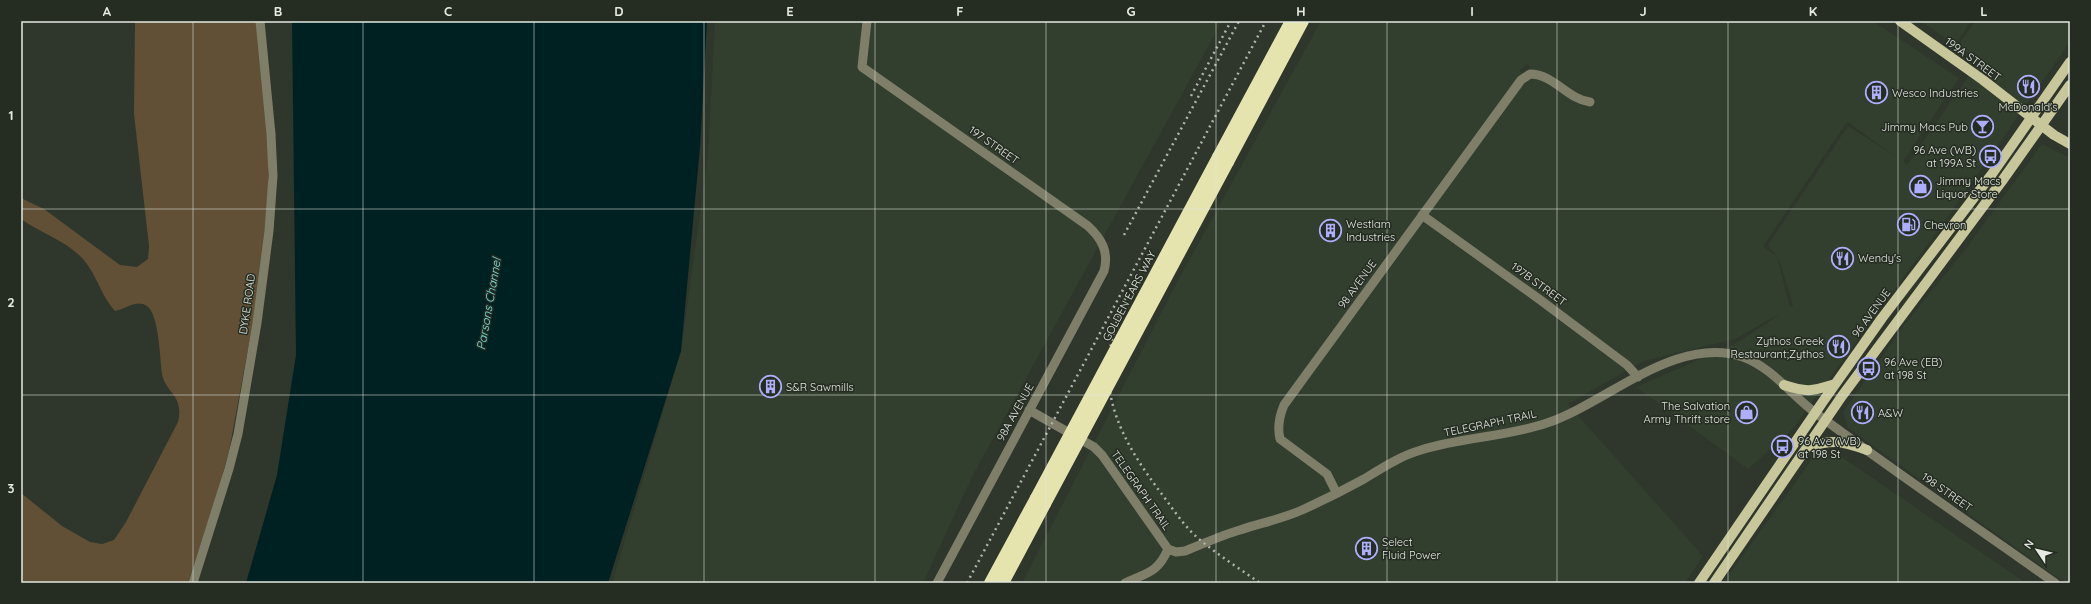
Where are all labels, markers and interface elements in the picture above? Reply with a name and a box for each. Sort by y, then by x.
text: A [103,3,112,19]
text: B [274,3,282,19]
text: C [444,3,452,19]
text: D [614,3,624,19]
text: E [786,3,794,19]
text: F [956,3,964,19]
text: G [1126,3,1136,19]
text: H [1296,3,1306,19]
text: I [1470,3,1474,19]
text: J [1639,3,1647,19]
text: K [1809,3,1818,19]
text: L [1980,3,1988,19]
street label: 199A STREET [1942,34,2004,84]
restaurant icon: McDonald's [2015,74,2041,100]
building icon: Wesco Industries [1863,80,1889,106]
place label: Wesco Industries [1892,86,1978,100]
place label: McDonald's [1999,100,2057,114]
text: 1 [8,107,14,123]
bar icon: Jimmy Macs Pub [1970,114,1996,140]
place label: Jimmy Macs Pub [1881,120,1968,134]
street label: 197 STREET [966,123,1022,168]
place label: 96 Ave (WB) at 199A St [1913,143,1976,170]
bus stop icon: 96 Ave (WB) at 199A St [1978,143,2004,169]
shop icon: Jimmy Macs Liquor Store [1908,174,1934,200]
place label: Jimmy Macs Liquor Store [1936,174,2001,201]
fuel station icon: Chevron [1896,212,1922,238]
building icon: Westlam Industries [1317,217,1343,243]
place label: Westlam Industries [1346,217,1395,244]
place label: Chevron [1924,218,1966,232]
restaurant icon: Wendy's [1830,245,1856,271]
street label: GOLDEN EARS WAY [1099,248,1159,344]
place label: Wendy's [1858,251,1901,265]
water label: Parsons Channel [473,256,504,351]
street label: 98 AVENUE [1335,257,1379,311]
street label: 197B STREET [1509,259,1570,309]
street label: DYKE ROAD [236,273,258,335]
street label: 96 AVENUE [1849,286,1893,340]
text: 2 [7,294,15,310]
place label: Zythos Greek Restaurant;Zythos [1731,334,1824,361]
restaurant icon: Zythos Greek Restaurant;Zythos [1826,334,1852,360]
bus stop icon: 96 Ave (EB) at 198 St [1856,355,1882,381]
place label: 96 Ave (EB) at 198 St [1884,355,1943,382]
building icon: S&R Sawmills [757,374,783,400]
place label: S&R Sawmills [786,380,854,394]
street label: 98A AVENUE [993,381,1037,443]
place label: The Salvation Army Thrift store [1644,399,1730,426]
shop icon: The Salvation Army Thrift store [1733,399,1759,425]
restaurant icon: A&W [1849,400,1875,426]
street label: TELEGRAPH TRAIL [1442,406,1538,440]
place label: A&W [1878,406,1904,420]
bus stop icon: 96 Ave (WB) at 198 St [1770,434,1796,460]
place label: 96 Ave (WB) at 198 St [1798,434,1861,461]
street label: TELEGRAPH TRAIL [1108,447,1174,533]
street label: 198 STREET [1919,469,1975,515]
text: 3 [8,480,15,496]
north arrow [2017,530,2057,570]
building icon: Select Fluid Power [1354,535,1380,561]
place label: Select Fluid Power [1382,535,1442,562]
text: N [2021,537,2037,552]

